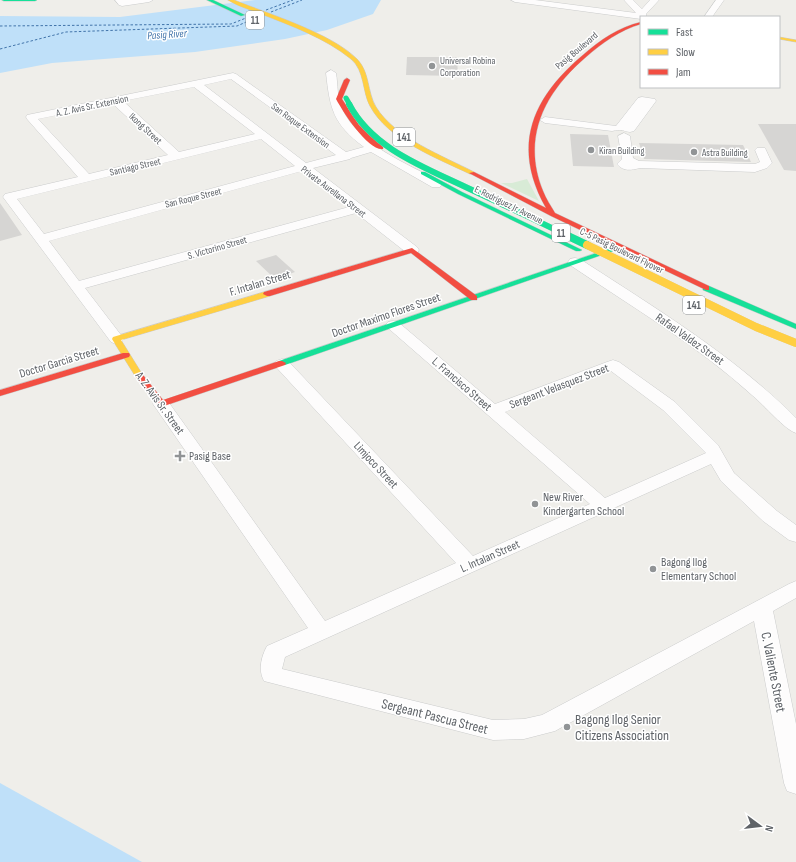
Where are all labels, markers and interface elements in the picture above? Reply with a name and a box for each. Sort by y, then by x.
road number: 11 [246,11,264,29]
legend [640,16,780,88]
text: Fast [676,25,693,40]
water label: Pasig River [147,27,188,42]
street label: Pasig Boulevard [553,29,600,72]
text: Slow [676,45,695,60]
place label: Universal Robina Corporation [440,55,495,79]
marker: Universal Robina Corporation [427,61,437,71]
text: Jam [675,65,691,80]
street label: A. Z. Avis Sr. Extension [54,92,129,120]
street label: San Roque Extension [269,101,332,151]
street label: Ikong Street [126,110,164,147]
road number: 141 [393,128,415,146]
marker: Kiran Building [586,145,596,155]
place label: Kiran Building [599,145,645,157]
marker: Astra Building [689,147,699,157]
place label: Astra Building [701,147,748,159]
street label: Santiago Street [109,155,162,179]
street label: Private Aurellana Street [298,163,368,220]
street label: E. Rodriguez Jr. Avenue [472,183,545,227]
street label: San Roque Street [164,185,223,211]
road number: 11 [552,224,570,242]
street label: C-5 Pasig Boulevard Flyover [578,225,666,276]
street label: S. Victorino Street [186,234,248,262]
street label: F. Intalan Street [228,267,293,300]
street label: Doctor Maximo Flores Street [330,290,443,341]
road number: 141 [683,296,705,314]
street label: Rafael Valdez Street [653,310,727,369]
street label: Doctor Garcia Street [18,343,101,382]
street label: L. Francisco Street [429,354,495,415]
street label: Sergeant Velasquez Street [507,360,611,412]
street label: A. Z. Avis Sr. Street [131,368,188,438]
street label: Limjoco Street [350,439,401,492]
place label: Pasig Base [189,449,231,464]
marker: Pasig Base [174,450,186,462]
place label: New River Kindergarten School [543,490,624,519]
marker: New River Kindergarten School [530,499,540,509]
street label: L. Intalan Street [458,537,523,576]
place label: Bagong Ilog Elementary School [661,555,736,584]
marker: Bagong Ilog Elementary School [648,564,658,574]
street label: C. Valiente Street [757,630,790,714]
street label: Sergeant Pascua Street [380,695,490,738]
place label: Bagong Ilog Senior Citizens Association [575,711,669,744]
marker: Bagong Ilog Senior Citizens Association [562,722,572,732]
north arrow [740,806,780,846]
text: N [762,824,776,833]

